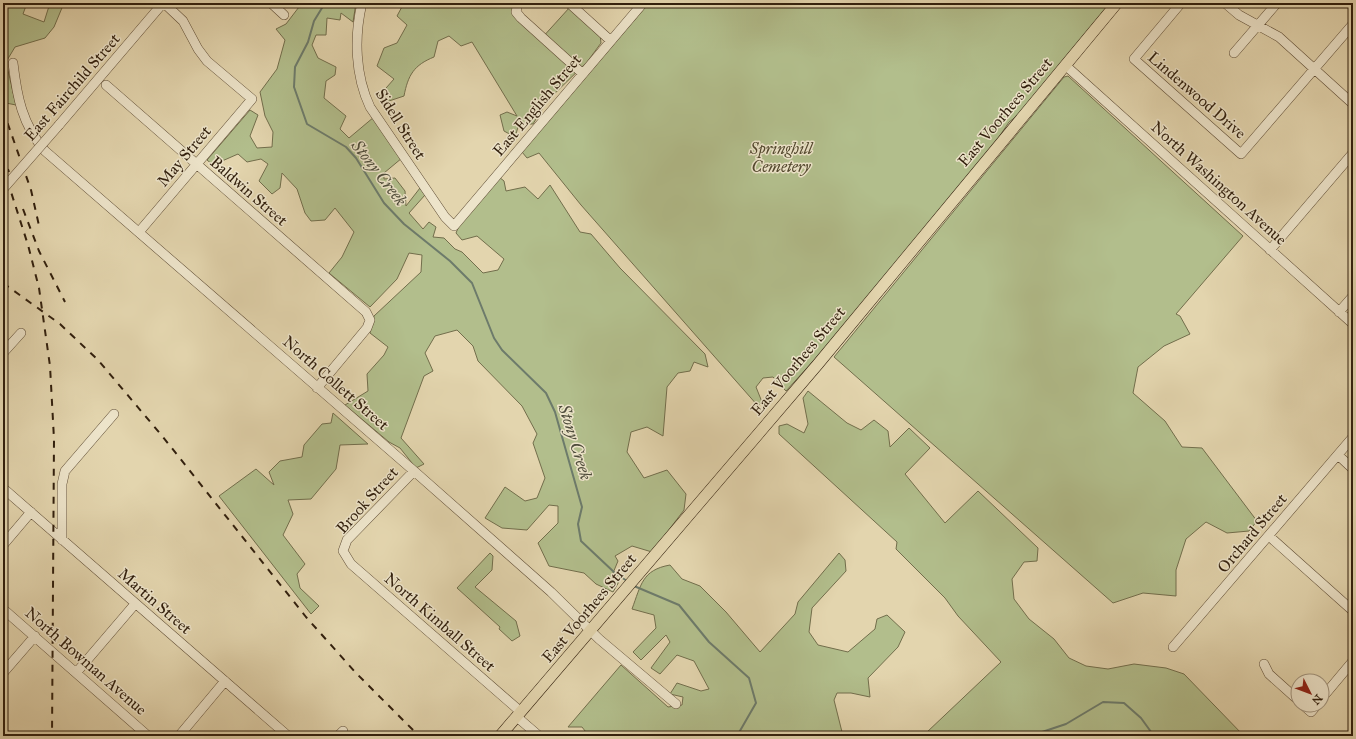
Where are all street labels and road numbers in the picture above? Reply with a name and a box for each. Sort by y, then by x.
street label: East Fairchild Street [20,29,124,145]
street label: Lindenwood Drive [1144,47,1250,143]
street label: East English Street [489,50,586,161]
street label: East Voorhees Street [954,53,1056,170]
street label: Sidell Street [372,85,430,163]
street label: North Washington Avenue [1147,117,1291,250]
street label: May Street [153,121,215,190]
street label: Baldwin Street [206,152,292,230]
street label: East Voorhees Street [747,302,849,419]
street label: North Collett Street [279,332,393,434]
street label: Brook Street [332,462,402,537]
street label: Orchard Street [1213,489,1291,577]
street label: East Voorhees Street [538,549,640,666]
street label: Martin Street [114,564,196,638]
street label: North Kimball Street [381,569,500,676]
street label: North Bowman Avenue [21,603,151,719]

